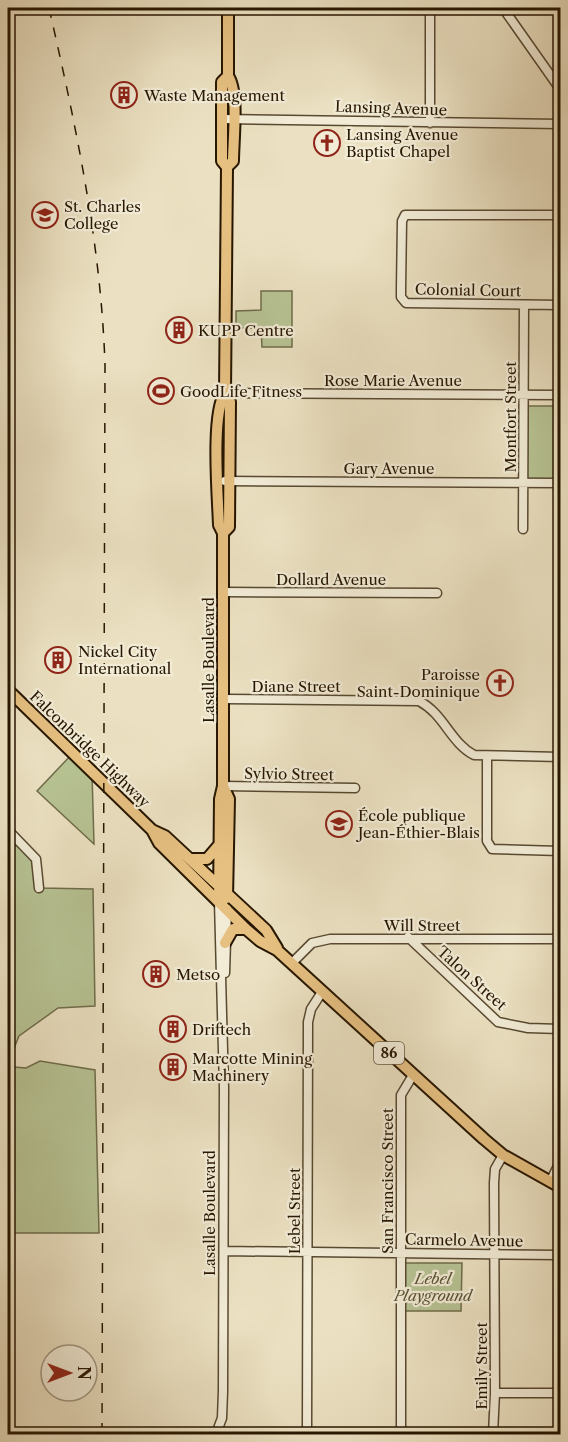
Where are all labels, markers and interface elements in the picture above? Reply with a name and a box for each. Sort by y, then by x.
building icon: Waste Management [109,80,139,110]
place label: Waste Management [143,86,285,105]
street label: Lansing Avenue [335,97,447,119]
place label: Lansing Avenue Baptist Chapel [346,125,458,161]
church icon: Lansing Avenue Baptist Chapel [312,128,342,158]
place label: St. Charles College [64,197,141,233]
school or university icon: St. Charles College [30,200,60,230]
street label: Colonial Court [415,280,522,300]
building icon: KUPP Centre [164,315,194,345]
place label: KUPP Centre [198,321,294,340]
street label: Montfort Street [501,361,520,473]
street label: Rose Marie Avenue [324,371,462,390]
sports icon: GoodLife Fitness [146,376,176,406]
place label: GoodLife Fitness [180,382,302,401]
street label: Gary Avenue [344,459,434,478]
street label: Dollard Avenue [276,570,386,589]
street label: Lasalle Boulevard [199,597,218,723]
place label: Nickel City International [78,642,172,678]
building icon: Nickel City International [43,645,73,675]
place label: Paroisse Saint-Dominique [357,665,480,701]
church icon: Paroisse Saint-Dominique [485,668,515,698]
street label: Diane Street [252,677,341,696]
street label: Falconbridge Highway [26,687,154,812]
street label: Sylvio Street [244,764,335,784]
place label: École publique Jean-Éthier-Blais [356,806,480,842]
school or university icon: École publique Jean-Éthier-Blais [324,809,354,839]
street label: Will Street [383,916,461,935]
street label: Talon Street [433,942,511,1015]
building icon: Metso [141,959,171,989]
place label: Metso [176,965,220,984]
building icon: Driftech [158,1014,188,1044]
place label: Driftech [192,1020,252,1039]
road number: 86 [374,1042,404,1064]
place label: Marcotte Mining Machinery [192,1049,312,1085]
building icon: Marcotte Mining Machinery [158,1052,188,1082]
street label: San Francisco Street [378,1107,397,1254]
street label: Lasalle Boulevard [200,1150,219,1276]
street label: Lebel Street [285,1167,304,1254]
street label: Carmelo Avenue [405,1229,523,1251]
park label: Lebel Playground [393,1269,474,1305]
street label: Emily Street [472,1322,491,1410]
north arrow [39,1343,99,1403]
text: N [74,1366,94,1380]

